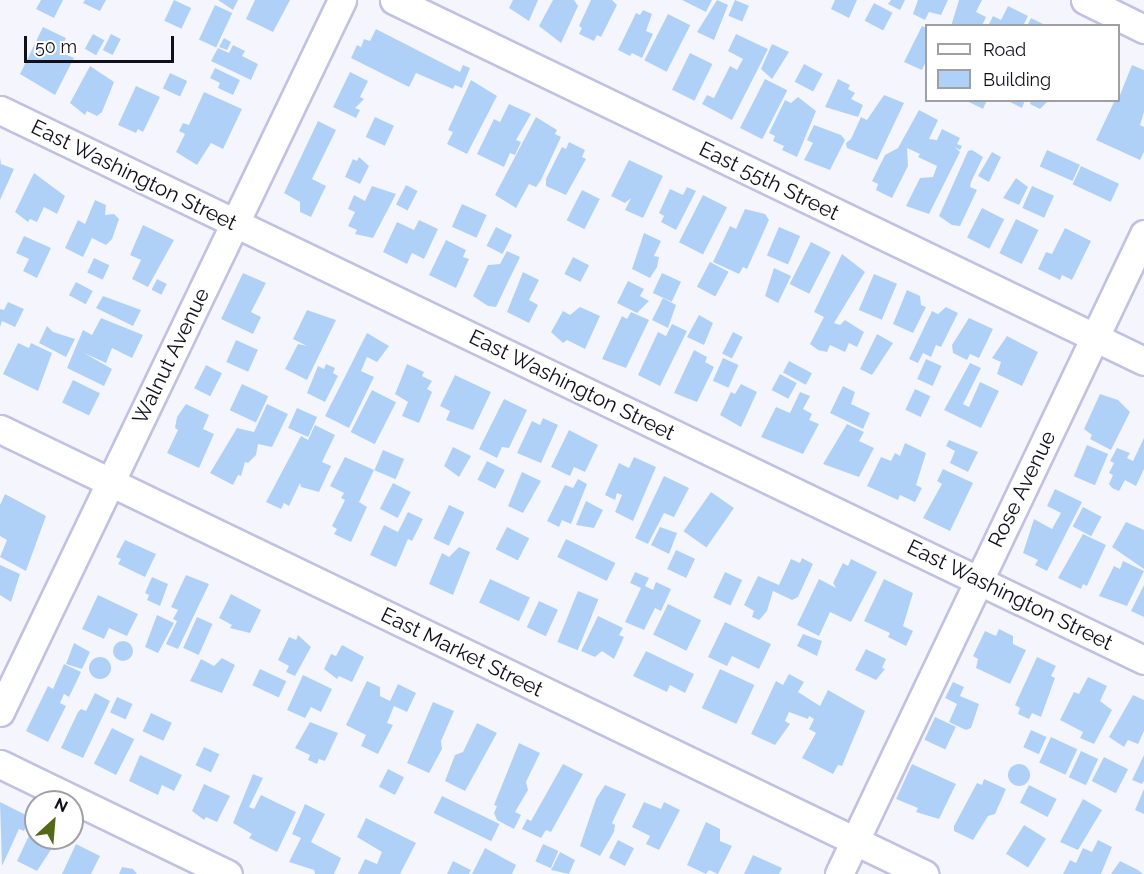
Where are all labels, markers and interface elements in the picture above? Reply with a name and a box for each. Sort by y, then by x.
scale bar [27,24,177,62]
legend [925,24,1120,102]
text: 50 m [35,36,77,57]
text: Road [983,39,1026,60]
text: Building [983,69,1051,90]
street label: East Washington Street [27,114,241,236]
street label: East 55th Street [695,136,843,226]
street label: Walnut Avenue [127,284,215,428]
street label: East Washington Street [465,324,679,446]
street label: Rose Avenue [983,426,1061,552]
street label: East Washington Street [903,534,1117,656]
street label: East Market Street [377,602,547,702]
north arrow [24,790,84,850]
text: N [52,794,71,816]

